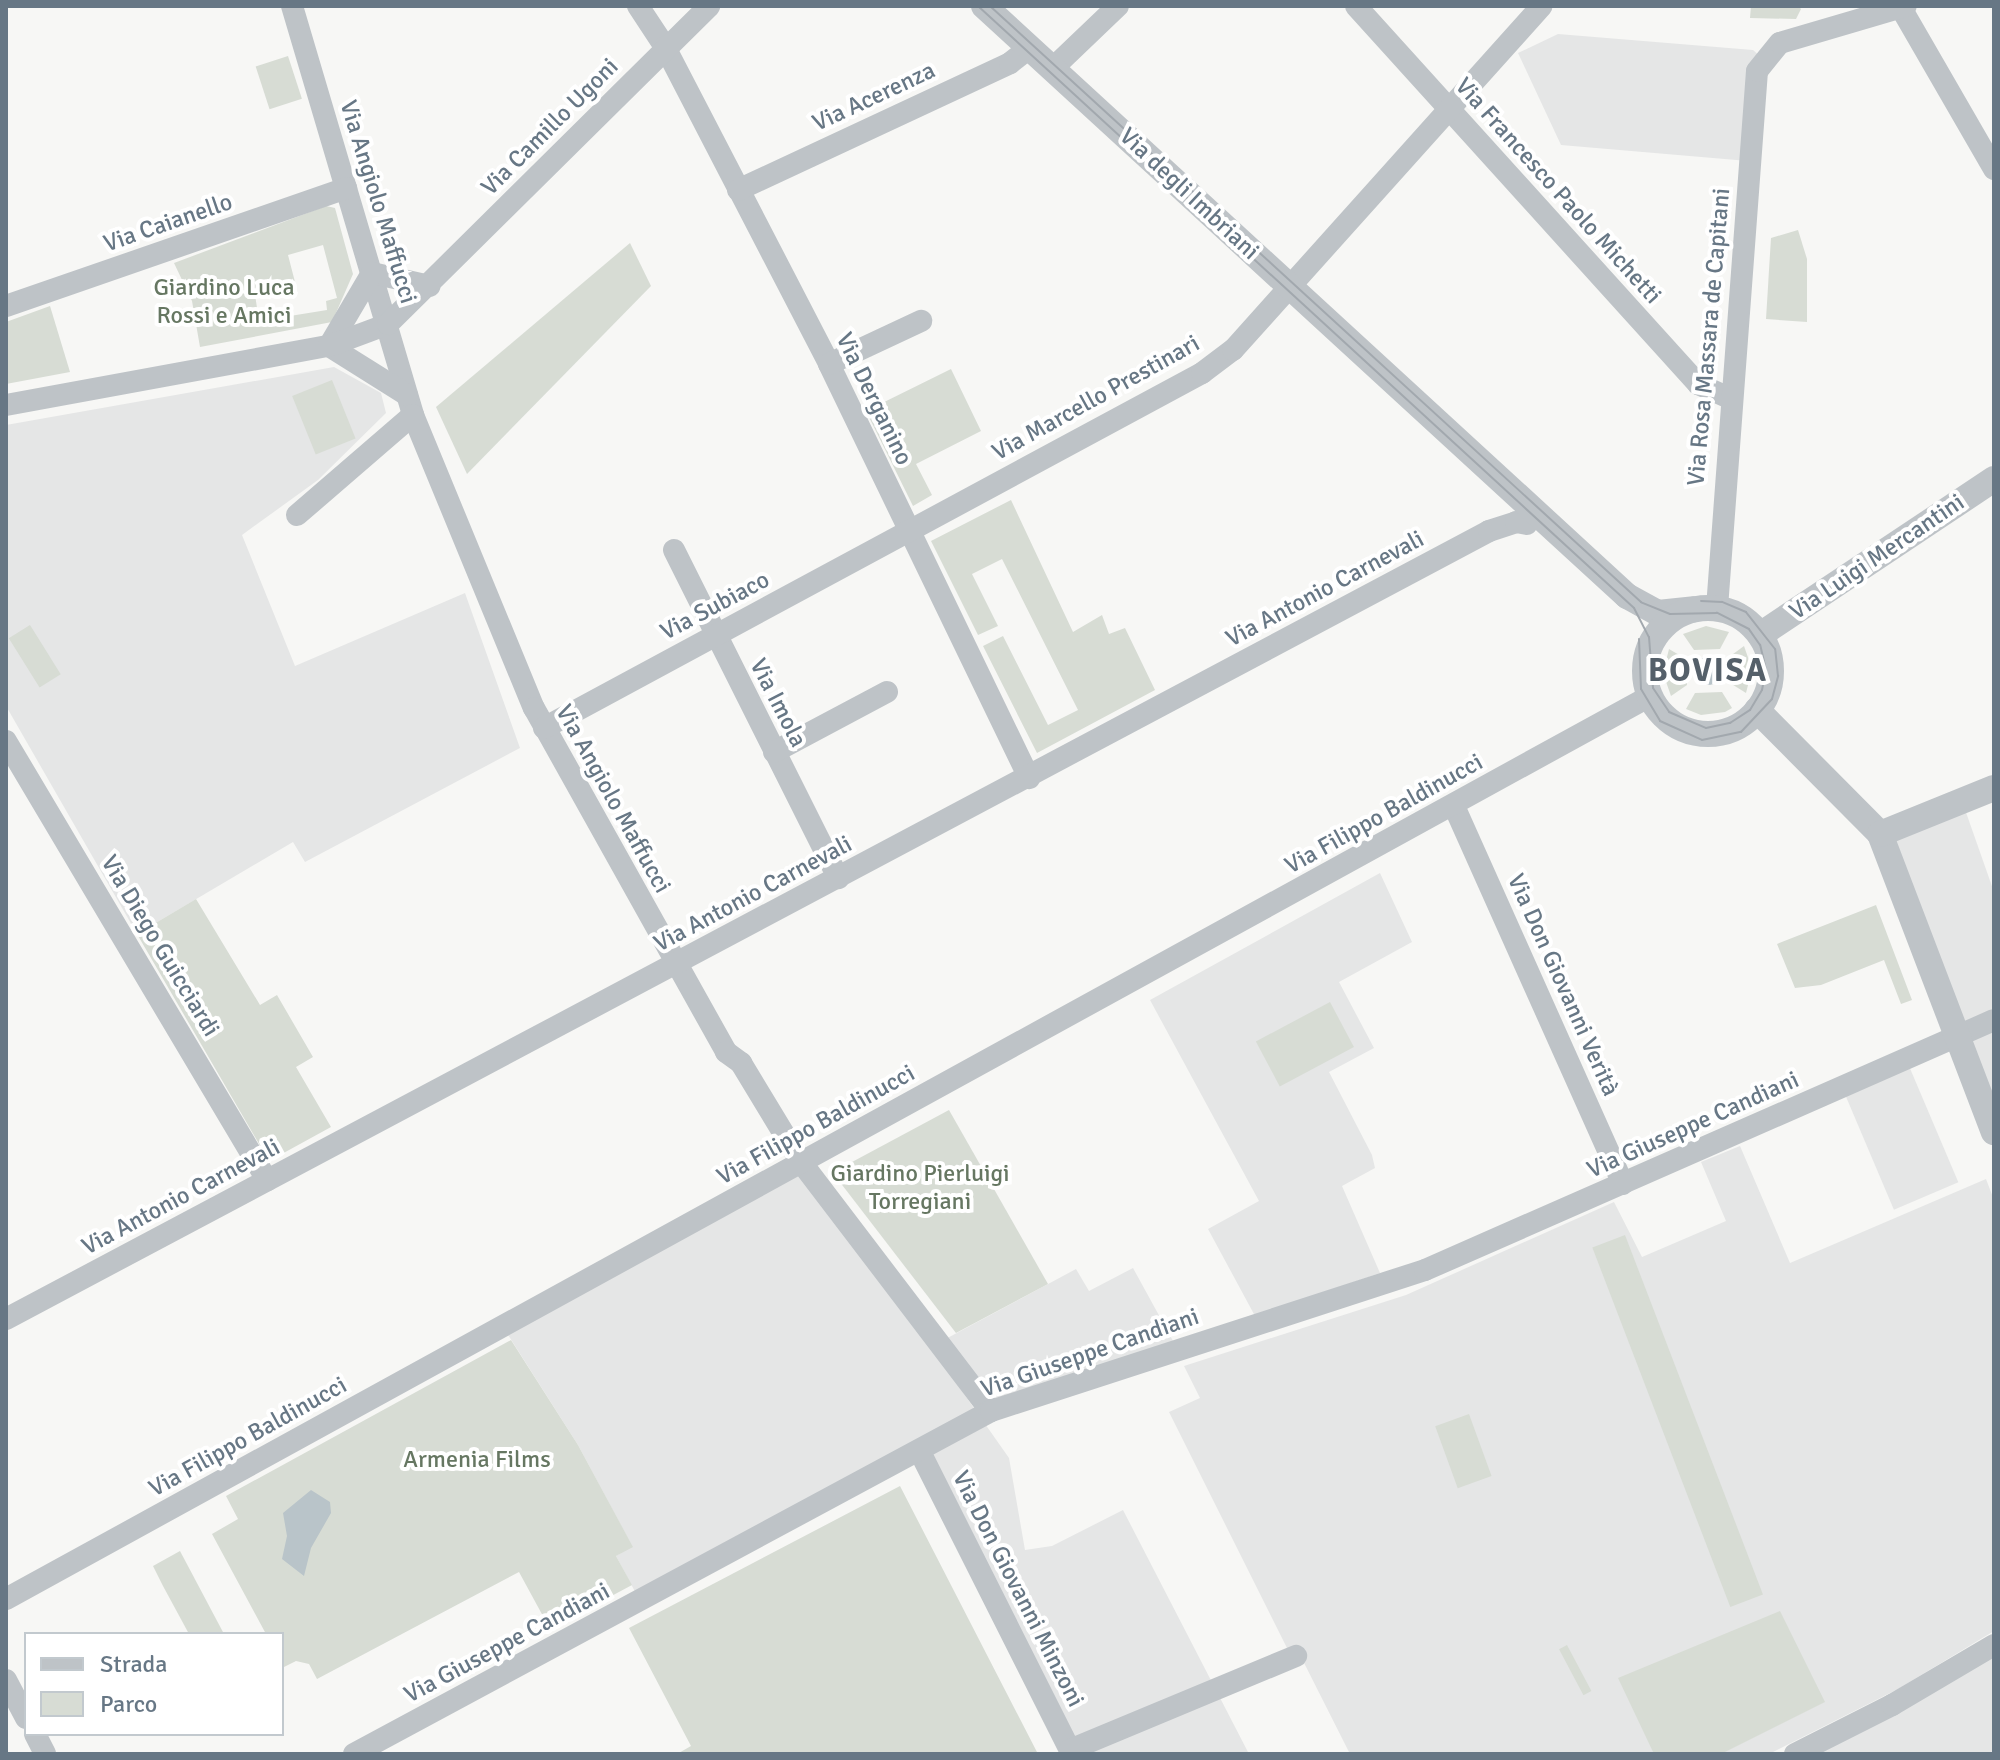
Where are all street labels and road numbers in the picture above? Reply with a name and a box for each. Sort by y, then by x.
street label: Via Camillo Ugoni [475,52,625,202]
street label: Via Acerenza [808,56,940,138]
street label: Via Francesco Paolo Michetti [1449,72,1667,310]
street label: Via Angiolo Maffucci [333,97,423,307]
street label: Via degli Imbriani [1113,122,1265,266]
street label: Via Rosa Massara de Capitani [1682,187,1736,487]
street label: Via Caianello [100,188,236,258]
street label: Via Derganino [830,328,918,470]
street label: Via Marcello Prestinari [987,329,1205,467]
street label: Via Luigi Mercantini [1784,488,1970,626]
street label: Via Antonio Carnevali [1221,525,1429,653]
street label: Via Subiaco [656,565,774,647]
street label: Via Imola [743,654,813,752]
street label: Via Angiolo Maffucci [549,700,677,898]
street label: Via Filippo Baldinucci [1280,748,1488,880]
street label: Via Antonio Carnevali [649,830,857,958]
street label: Via Diego Guicciardi [95,850,225,1042]
street label: Via Don Giovanni Verità [1501,869,1625,1101]
street label: Via Filippo Baldinucci [712,1059,920,1191]
street label: Via Giuseppe Candiani [1583,1065,1803,1185]
street label: Via Antonio Carnevali [77,1133,285,1261]
street label: Via Giuseppe Candiani [977,1302,1203,1404]
street label: Via Filippo Baldinucci [144,1371,352,1503]
street label: Via Don Giovanni Minzoni [946,1466,1090,1712]
street label: Via Giuseppe Candiani [399,1577,615,1709]

